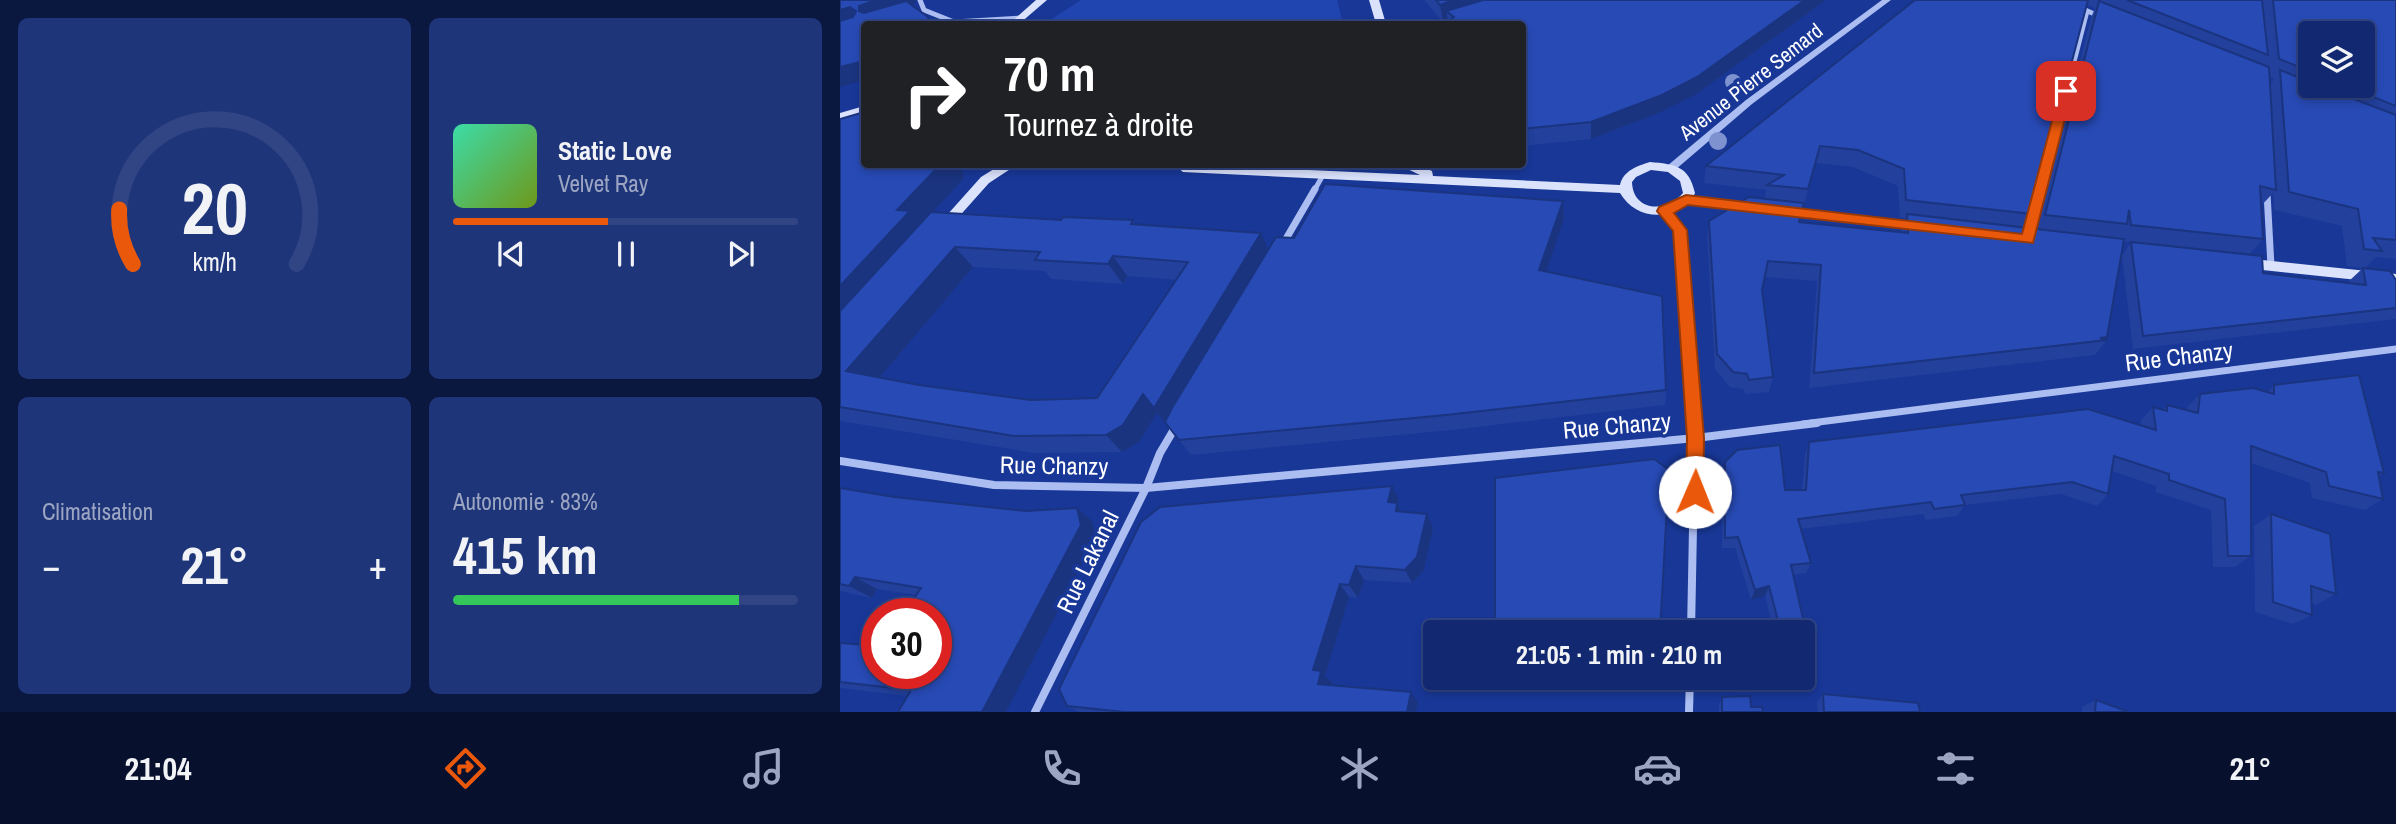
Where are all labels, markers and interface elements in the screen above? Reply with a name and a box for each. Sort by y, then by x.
street label: Avenue Pierre Semard [1672,16,1829,147]
map controls [2298,21,2375,98]
button: layers [2298,21,2375,98]
text: 70 m [1004,40,1096,106]
icon: right [889,49,980,140]
pin [2036,61,2096,121]
icon: arrive [2047,72,2085,110]
text: Tournez à droite [1004,103,1194,146]
text: Static Love [558,133,672,168]
text: 20 [181,160,248,258]
text: Velvet Ray [558,168,648,199]
icon: previous [492,235,530,273]
icon: pause [607,235,645,273]
icon: next [722,235,760,273]
text: km/h [192,245,237,279]
street label: Rue Chanzy [2123,334,2235,378]
street label: Rue Chanzy [1562,404,1672,446]
street label: Rue Chanzy [1000,448,1109,482]
position arrow [1658,455,1732,529]
text: Autonomie · 83% [453,486,598,517]
text: Climatisation [42,496,153,527]
street label: Rue Lakanal [1049,505,1126,618]
text: 415 km [453,520,598,590]
text: 21° [180,530,249,600]
text: − [42,540,60,591]
text: + [369,540,387,591]
speed limit sign: 30 [861,598,952,689]
text: 21:05 · 1 min · 210 m [1516,637,1722,672]
icon: directions [441,744,490,793]
icon: music [739,744,788,793]
icon: phone [1037,744,1086,793]
icon: climate [1335,744,1384,793]
icon: car [1633,744,1682,793]
icon: filters [1931,744,1980,793]
text: 21:04 [125,747,192,790]
text: 21° [2229,747,2271,790]

